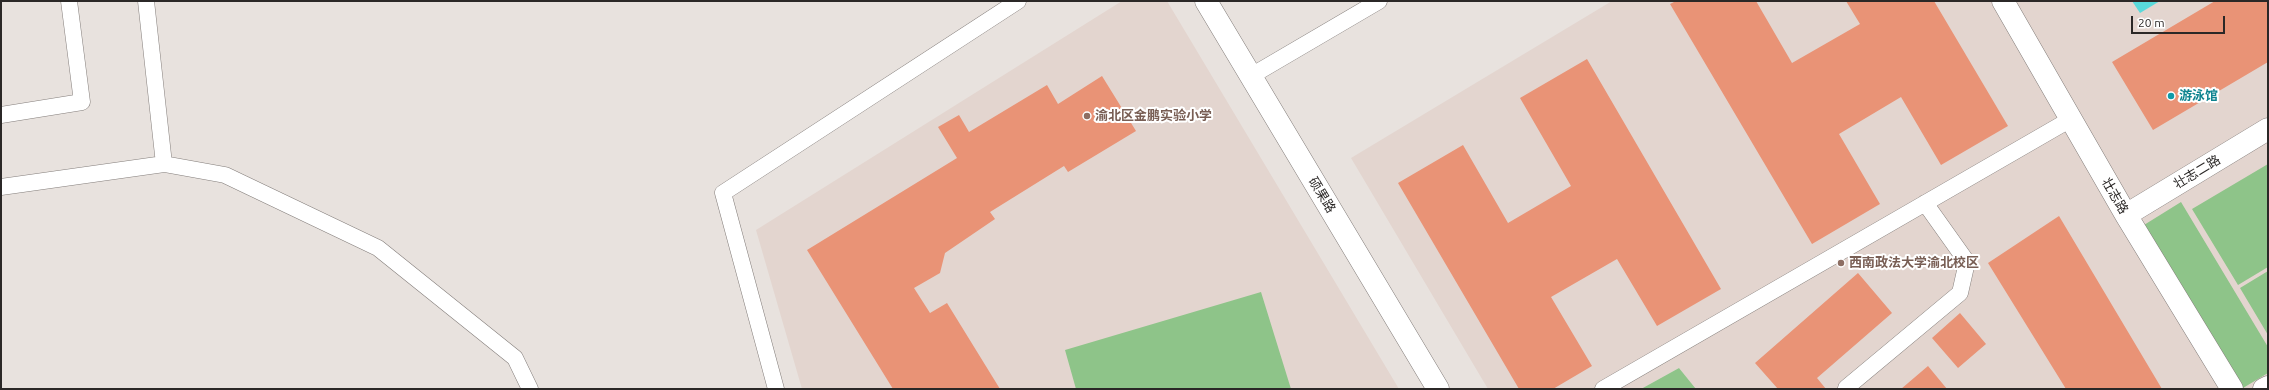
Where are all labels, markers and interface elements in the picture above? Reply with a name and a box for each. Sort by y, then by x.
scale bar [2133,8,2227,34]
text: 20 m [2138,16,2165,29]
place label: 游泳馆 [2179,88,2218,104]
marker: 游泳馆 [2166,91,2176,101]
place label: 渝北区金鹏实验小学 [1095,108,1212,124]
marker: 渝北区金鹏实验小学 [1082,111,1092,121]
street label: 壮志二路 [2171,152,2223,192]
street label: 硕果路 [1305,174,1339,216]
street label: 壮志路 [2098,175,2132,217]
place label: 西南政法大学渝北校区 [1849,255,1979,271]
marker: 西南政法大学渝北校区 [1836,258,1846,268]

